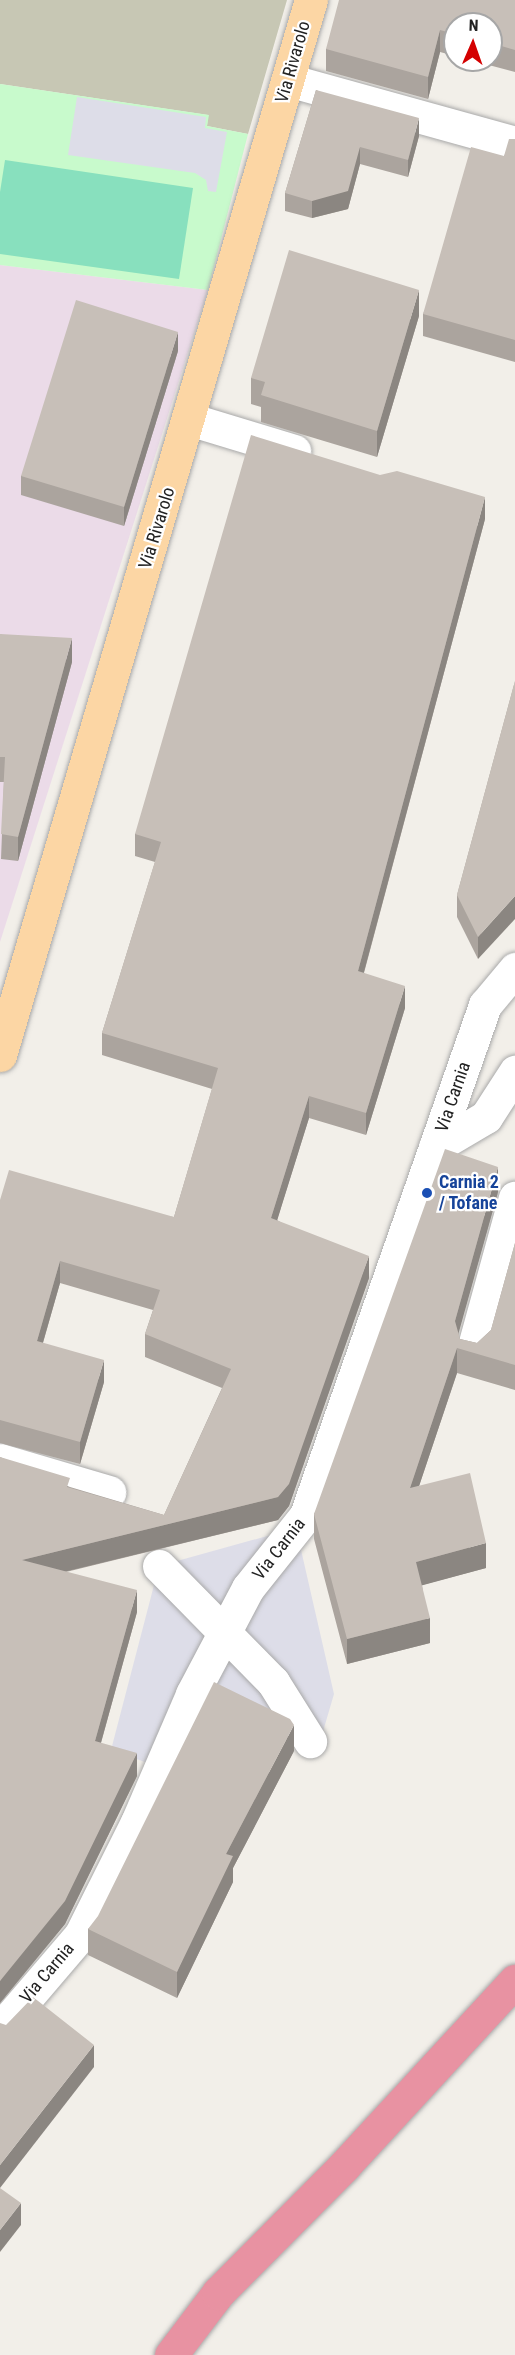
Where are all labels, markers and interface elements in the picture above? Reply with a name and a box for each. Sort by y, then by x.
north arrow [443,12,503,72]
text: N [468,16,479,35]
street label: Via Rivarolo [271,18,315,106]
street label: Via Rivarolo [134,485,180,571]
street label: Via Carnia [431,1059,475,1135]
place label: Carnia 2 / Tofane [439,1172,499,1214]
marker: Carnia 2 / Tofane [420,1186,434,1200]
street label: Via Carnia [248,1514,310,1584]
street label: Via Carnia [15,1938,79,2008]

